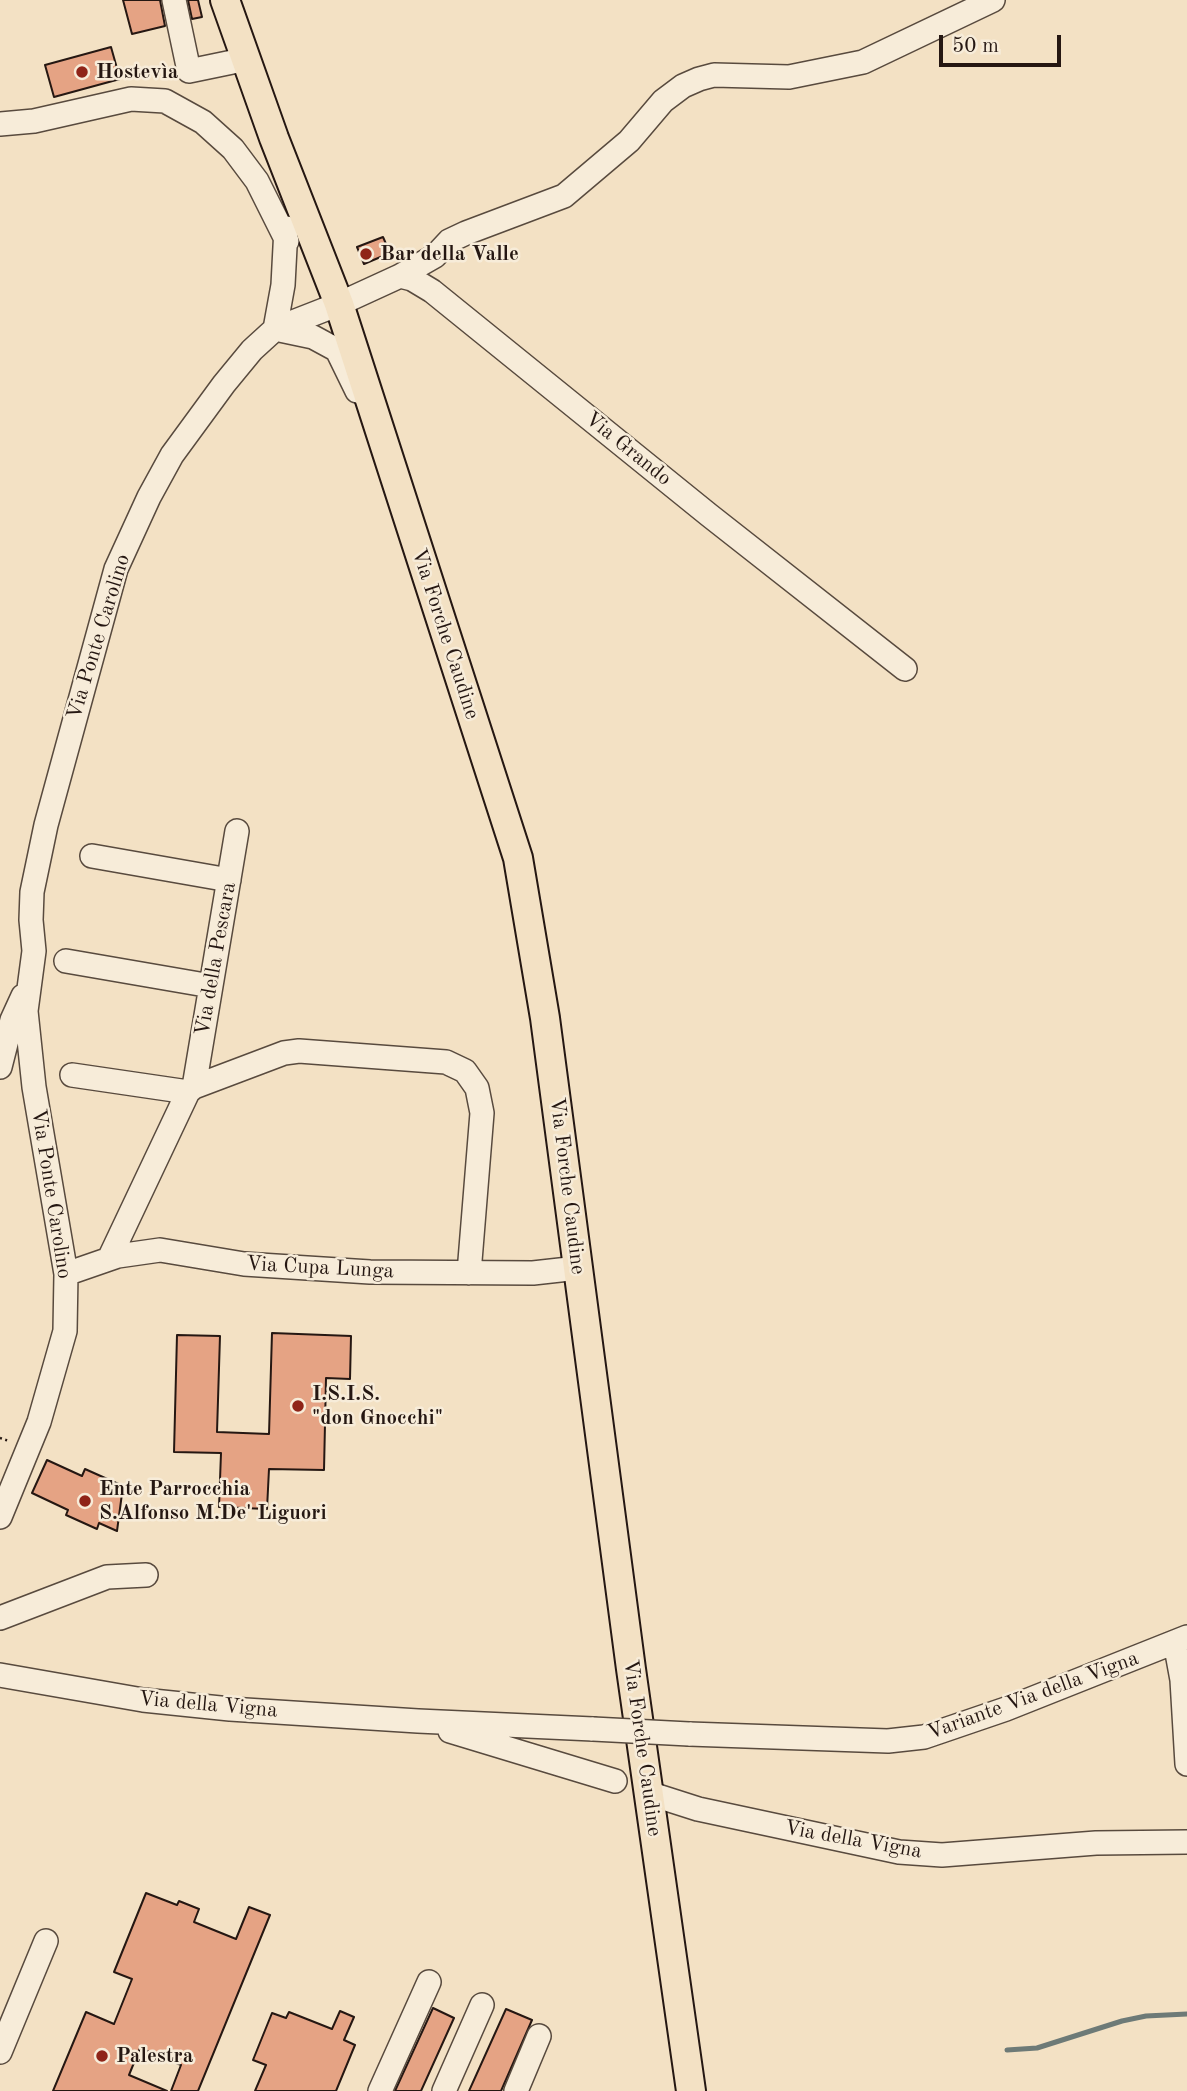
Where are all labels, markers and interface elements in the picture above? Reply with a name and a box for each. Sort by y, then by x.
scale bar [942,21,1064,65]
text: 50 m [952,36,999,57]
place label: Hostevìa [96,59,178,85]
marker: Hostevìa [74,64,90,80]
place label: Bar della Valle [380,241,519,267]
marker: Bar della Valle [358,246,374,262]
street label: Via Grando [580,406,676,492]
street label: Via Forche Caudine [405,545,485,723]
street label: Via Ponte Carolino [62,551,136,723]
street label: Via della Pescara [190,880,242,1038]
street label: Via Forche Caudine [544,1096,590,1276]
street label: Via Ponte Carolino [25,1107,77,1281]
street label: Via Cupa Lunga [245,1252,395,1284]
place label: I.S.I.S. "don Gnocchi" [312,1381,443,1431]
marker: I.S.I.S. "don Gnocchi" [290,1398,306,1414]
place label: Ente Parrocchia S.Alfonso M.De' Liguori [99,1476,327,1526]
marker: Ente Parrocchia S.Alfonso M.De' Liguori [77,1493,93,1509]
street label: Variante Via della Vigna [924,1646,1142,1746]
street label: Via Forche Caudine [617,1658,667,1838]
street label: Via della Vigna [137,1686,279,1724]
street label: Via della Vigna [782,1815,924,1865]
place label: Palestra [116,2043,193,2069]
marker: Palestra [94,2048,110,2064]

